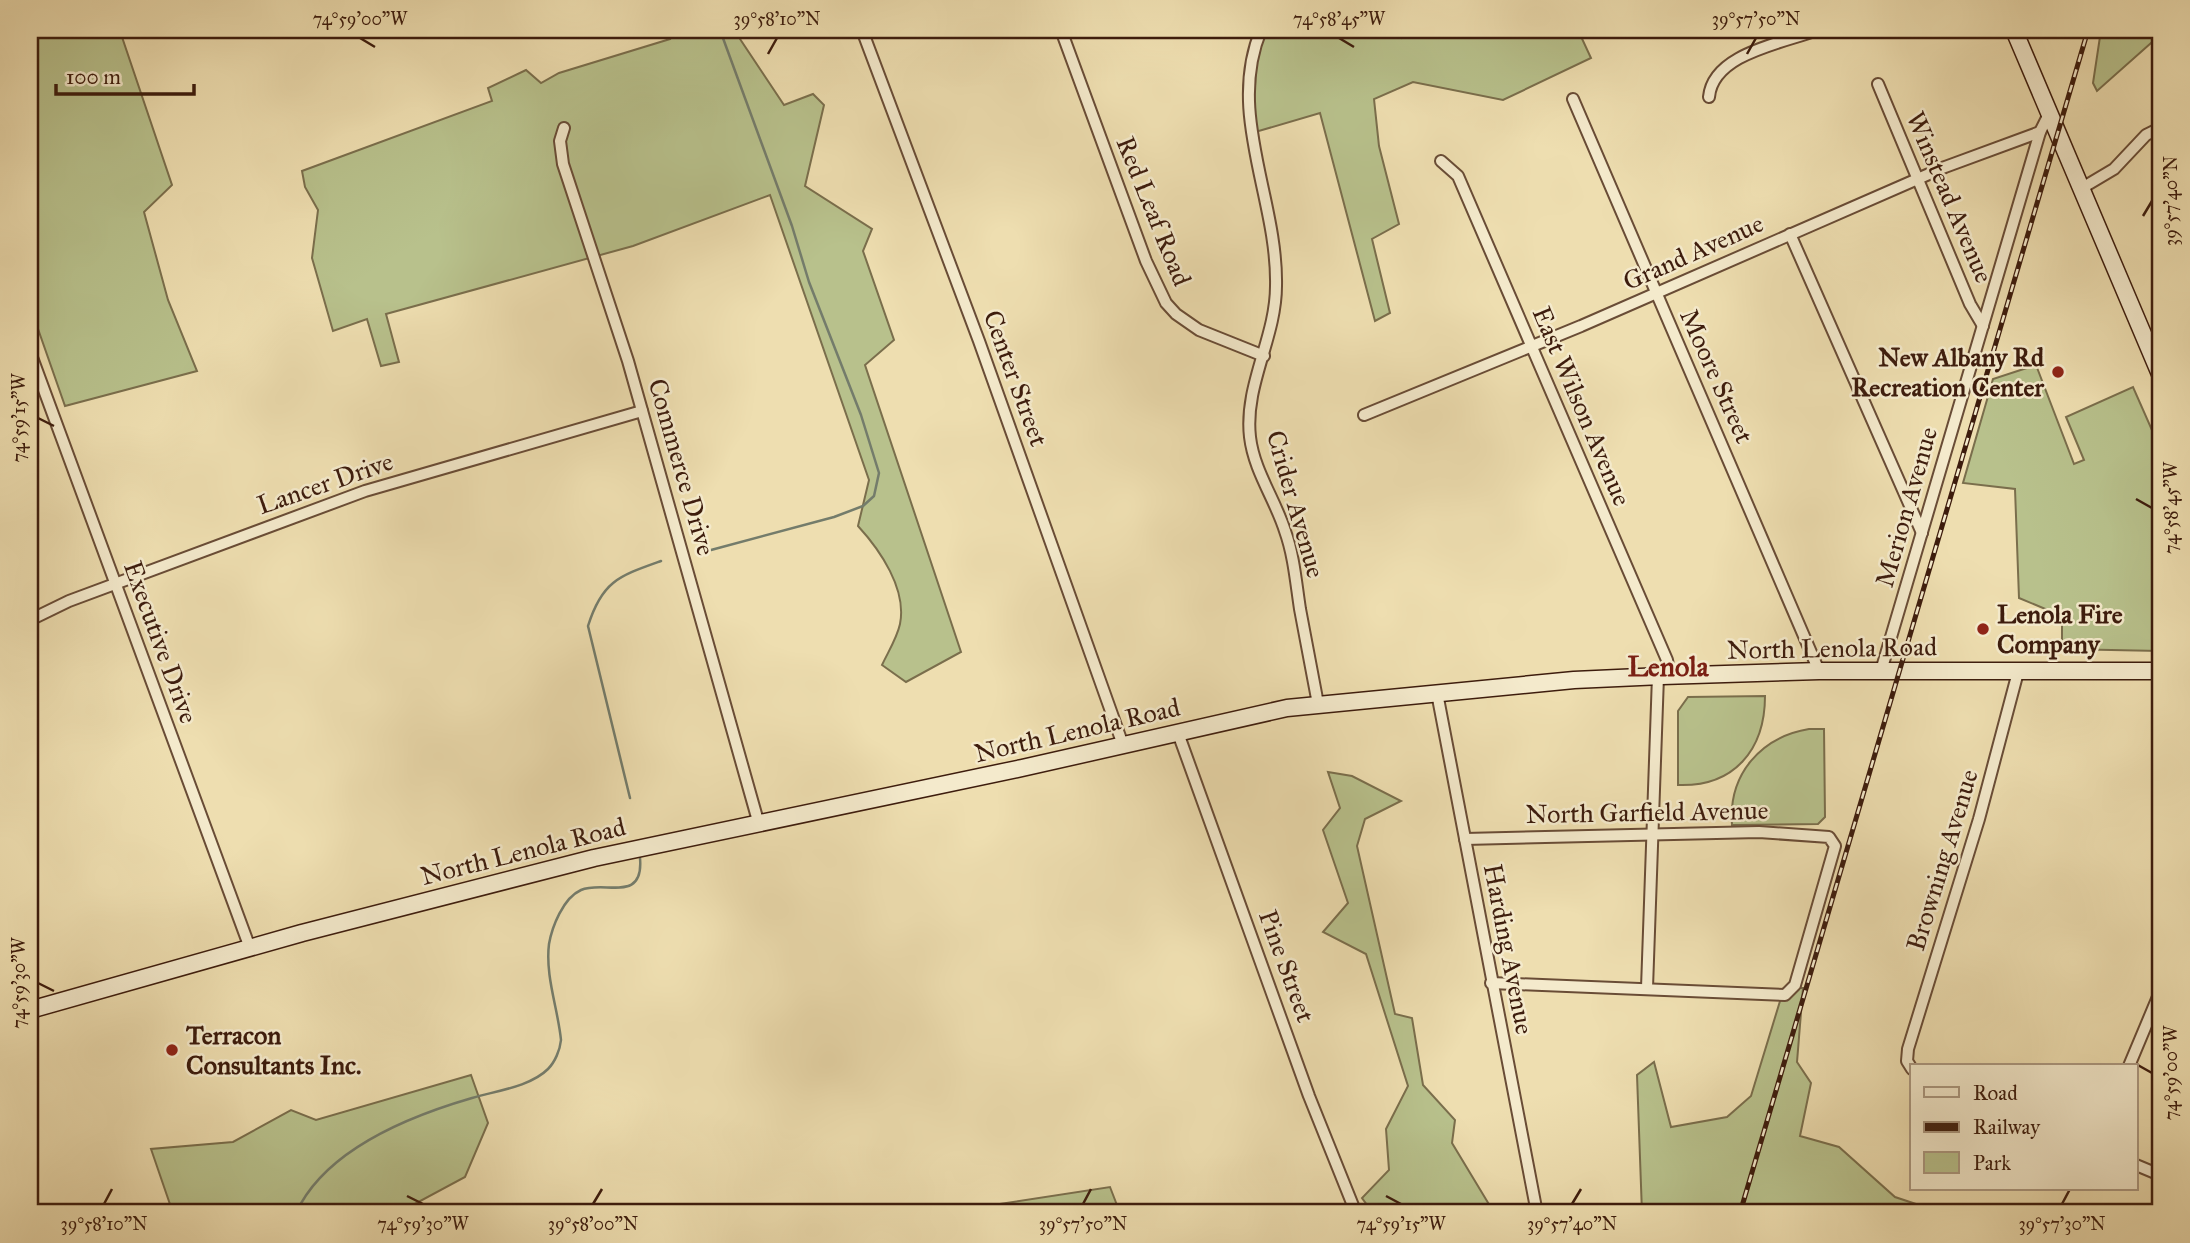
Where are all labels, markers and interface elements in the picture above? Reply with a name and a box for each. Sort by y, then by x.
text: 74°59'00"W [313,8,408,30]
text: 39°58'10"N [734,8,820,30]
text: 74°58'45"W [1293,8,1386,30]
text: 39°57'50"N [1712,8,1800,30]
scale bar [56,52,194,96]
text: 100 m [66,64,121,90]
street label: Winstead Avenue [1899,106,2001,288]
street label: Red Leaf Road [1109,132,1199,290]
text: 39°57'40"N [2160,156,2182,246]
street label: Grand Avenue [1618,207,1768,297]
street label: East Wilson Avenue [1526,302,1638,511]
street label: Moore Street [1673,304,1761,448]
street label: Center Street [977,306,1055,450]
place label: New Albany Rd Recreation Center [1851,341,2045,403]
marker: New Albany Rd Recreation Center [2050,364,2066,380]
text: 74°59'15"W [8,373,30,463]
street label: Commerce Drive [641,375,723,559]
street label: Merion Avenue [1868,423,1944,591]
street label: Crider Avenue [1260,427,1332,582]
street label: Lancer Drive [253,445,397,521]
text: 74°58'45"W [2160,461,2182,554]
street label: Executive Drive [117,556,205,728]
place label: Lenola Fire Company [1997,598,2123,660]
marker: Lenola Fire Company [1975,621,1991,637]
street label: North Lenola Road [1727,630,1937,666]
district label: Lenola [1627,649,1710,684]
street label: North Lenola Road [971,691,1183,769]
street label: Browning Avenue [1899,765,1985,955]
street label: North Garfield Avenue [1525,794,1769,830]
street label: North Lenola Road [417,810,629,892]
street label: Harding Avenue [1477,861,1541,1037]
street label: Pine Street [1252,905,1322,1027]
text: 74°59'30"W [8,936,30,1029]
place label: Terracon Consultants Inc. [185,1019,361,1081]
text: 74°59'00"W [2160,1025,2182,1120]
marker: Terracon Consultants Inc. [164,1042,180,1058]
legend [1910,1064,2138,1190]
text: Road [1973,1080,2018,1106]
text: Railway [1973,1114,2041,1140]
text: Park [1973,1150,2011,1176]
text: 39°58'10"N [61,1213,147,1235]
text: 74°59'30"W [377,1213,470,1235]
text: 39°58'00"N [548,1213,638,1235]
text: 39°57'50"N [1039,1213,1127,1235]
text: 74°59'15"W [1356,1213,1446,1235]
text: 39°57'40"N [1527,1213,1617,1235]
text: 39°57'30"N [2018,1213,2106,1235]

